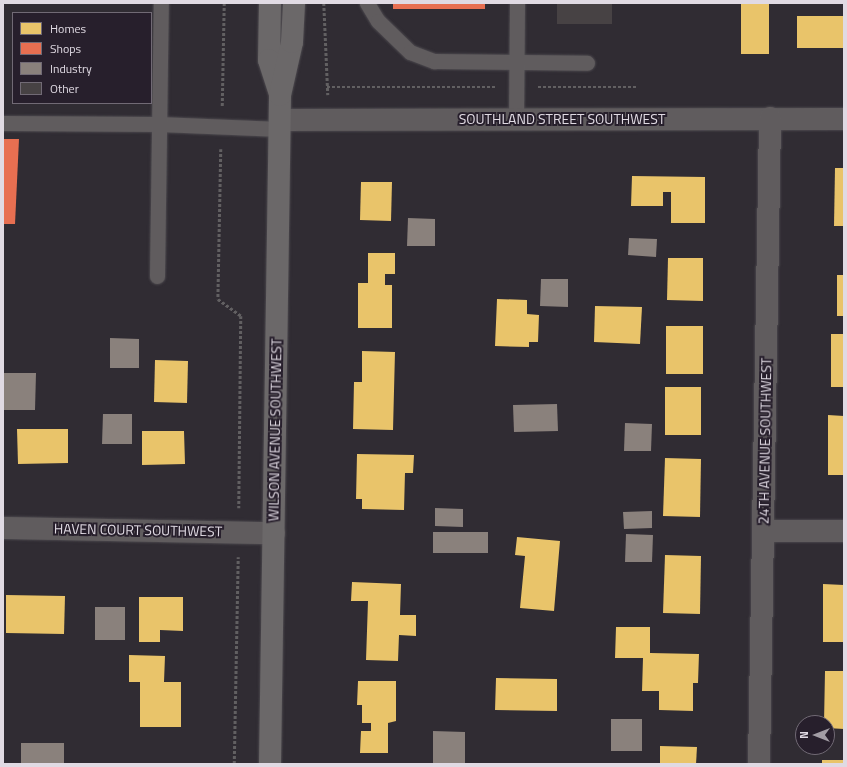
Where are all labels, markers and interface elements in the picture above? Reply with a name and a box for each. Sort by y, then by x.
legend [12,12,152,104]
text: Homes [50,19,86,38]
text: Shops [50,39,81,58]
text: Industry [50,59,92,78]
text: Other [50,79,79,98]
street label: SOUTHLAND STREET SOUTHWEST [459,111,665,127]
street label: WILSON AVENUE SOUTHWEST [265,338,285,522]
street label: 24TH AVENUE SOUTHWEST [755,358,775,524]
street label: HAVEN COURT SOUTHWEST [54,520,222,540]
north arrow [795,715,835,755]
text: N [796,731,812,739]

